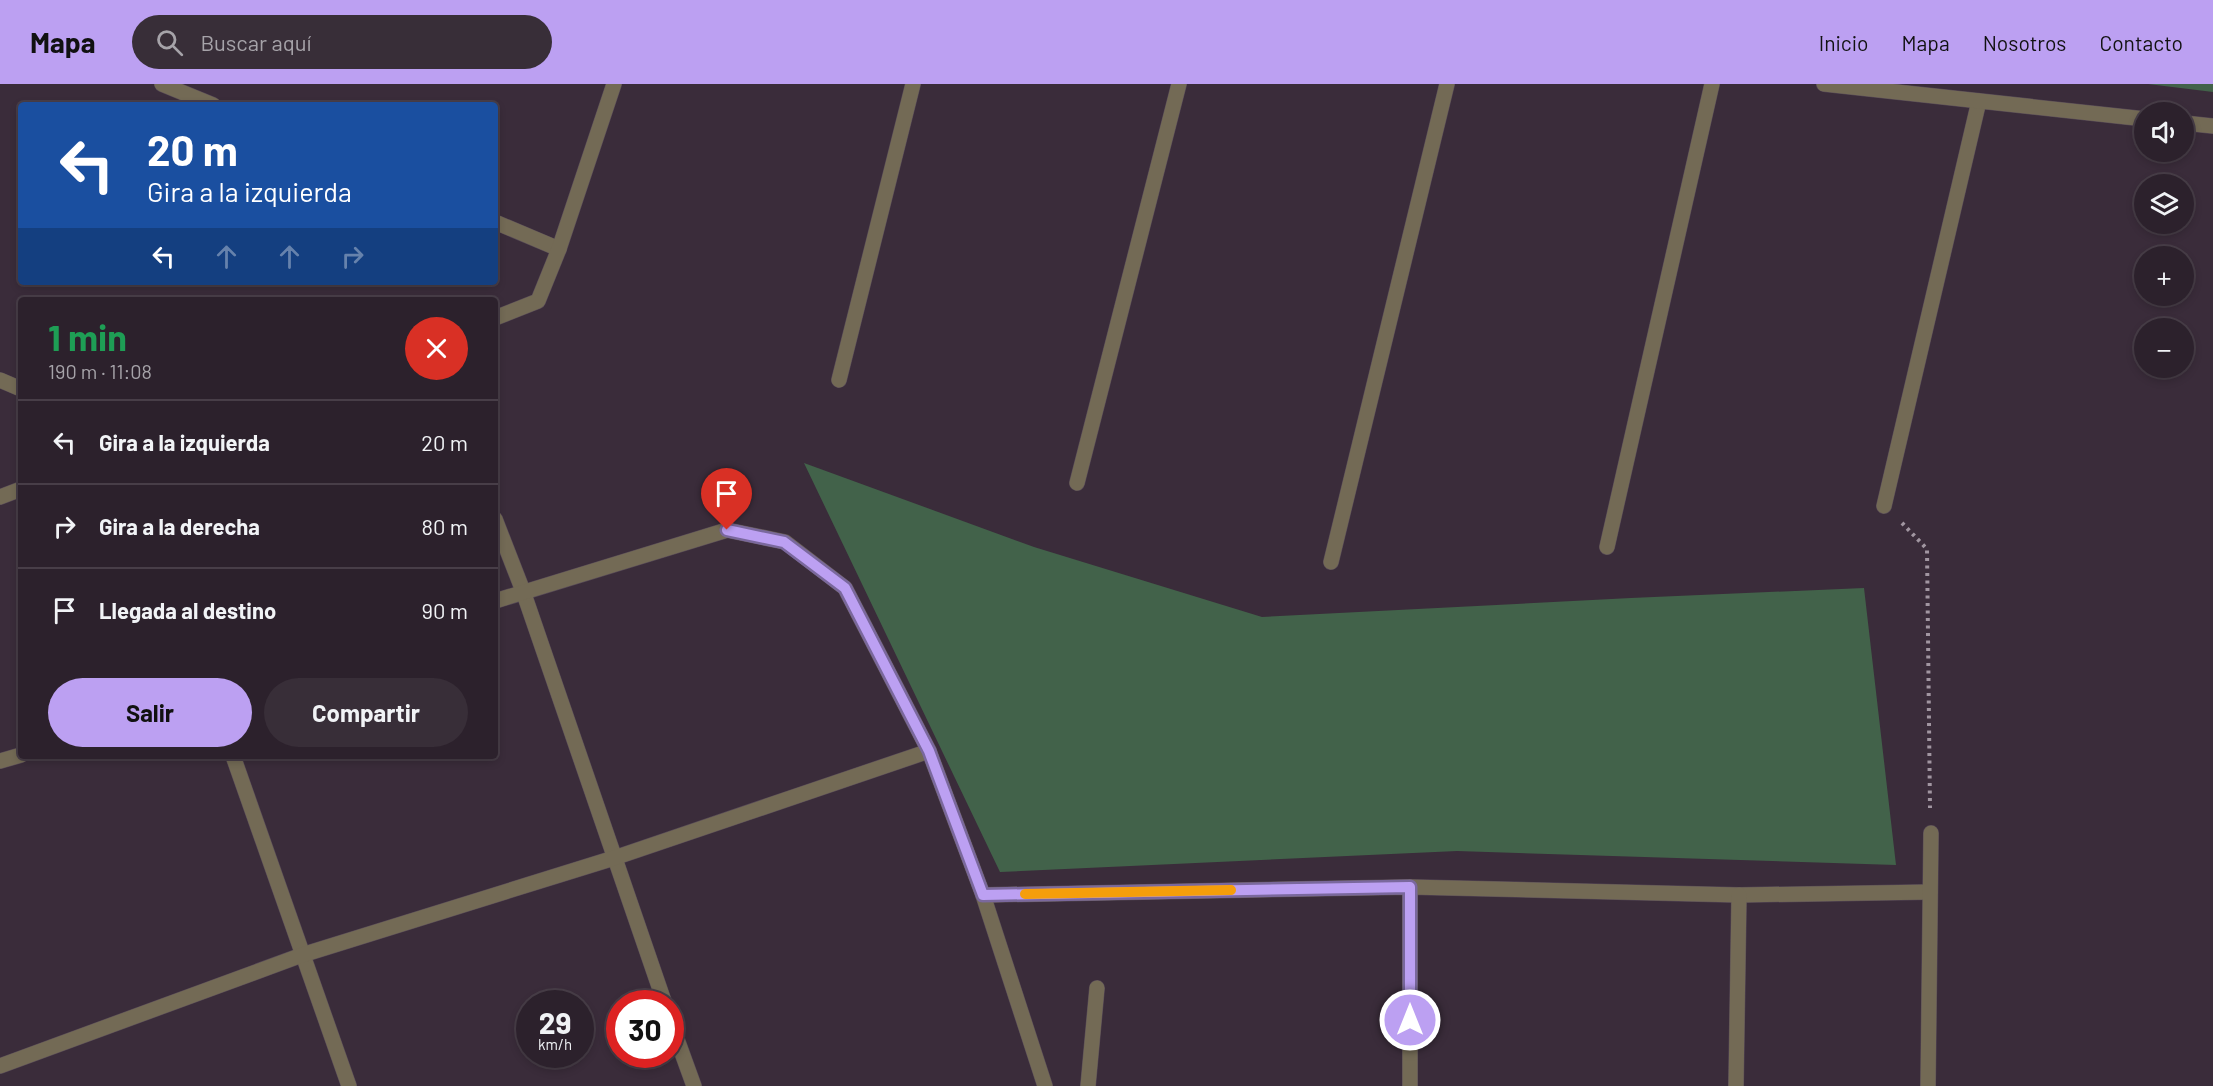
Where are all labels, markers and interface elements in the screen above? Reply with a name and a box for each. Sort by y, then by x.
search box [132,15,552,69]
text: Mapa [30,25,96,59]
icon: search [153,26,186,59]
text: Buscar aquí [201,29,311,55]
text: Inicio [1819,30,1869,55]
text: Mapa [1902,30,1950,55]
text: Nosotros [1983,30,2066,55]
text: Contacto [2099,30,2183,55]
map controls [2134,102,2194,378]
button: sound [2134,102,2194,162]
text: 20 m [147,124,238,174]
icon: left [48,126,126,204]
button: layers [2134,174,2194,234]
text: Gira a la izquierda [147,175,352,207]
icon: left [147,240,180,273]
icon: ahead [210,240,243,273]
icon: ahead [273,240,306,273]
icon: right [336,240,369,273]
button: + [2134,246,2194,306]
text: 1 min [48,315,127,358]
button: close [405,317,468,380]
button: − [2134,318,2194,378]
text: 190 m · 11:08 [48,359,152,383]
icon: left [48,426,81,459]
text: Gira a la izquierda [99,429,270,455]
text: 20 m [421,429,468,455]
pin [701,468,752,530]
icon: arrive [710,477,743,510]
icon: right [48,510,81,543]
text: Gira a la derecha [99,513,260,539]
text: 80 m [422,513,468,539]
icon: arrive [48,594,81,627]
text: Llegada al destino [99,597,276,623]
text: 90 m [422,597,468,623]
button: Salir [48,678,252,747]
button: Compartir [264,678,468,747]
position arrow [1378,988,1442,1052]
speed limit sign: 30 [606,990,684,1068]
text: 29 [539,1004,571,1040]
text: km/h [538,1035,572,1053]

